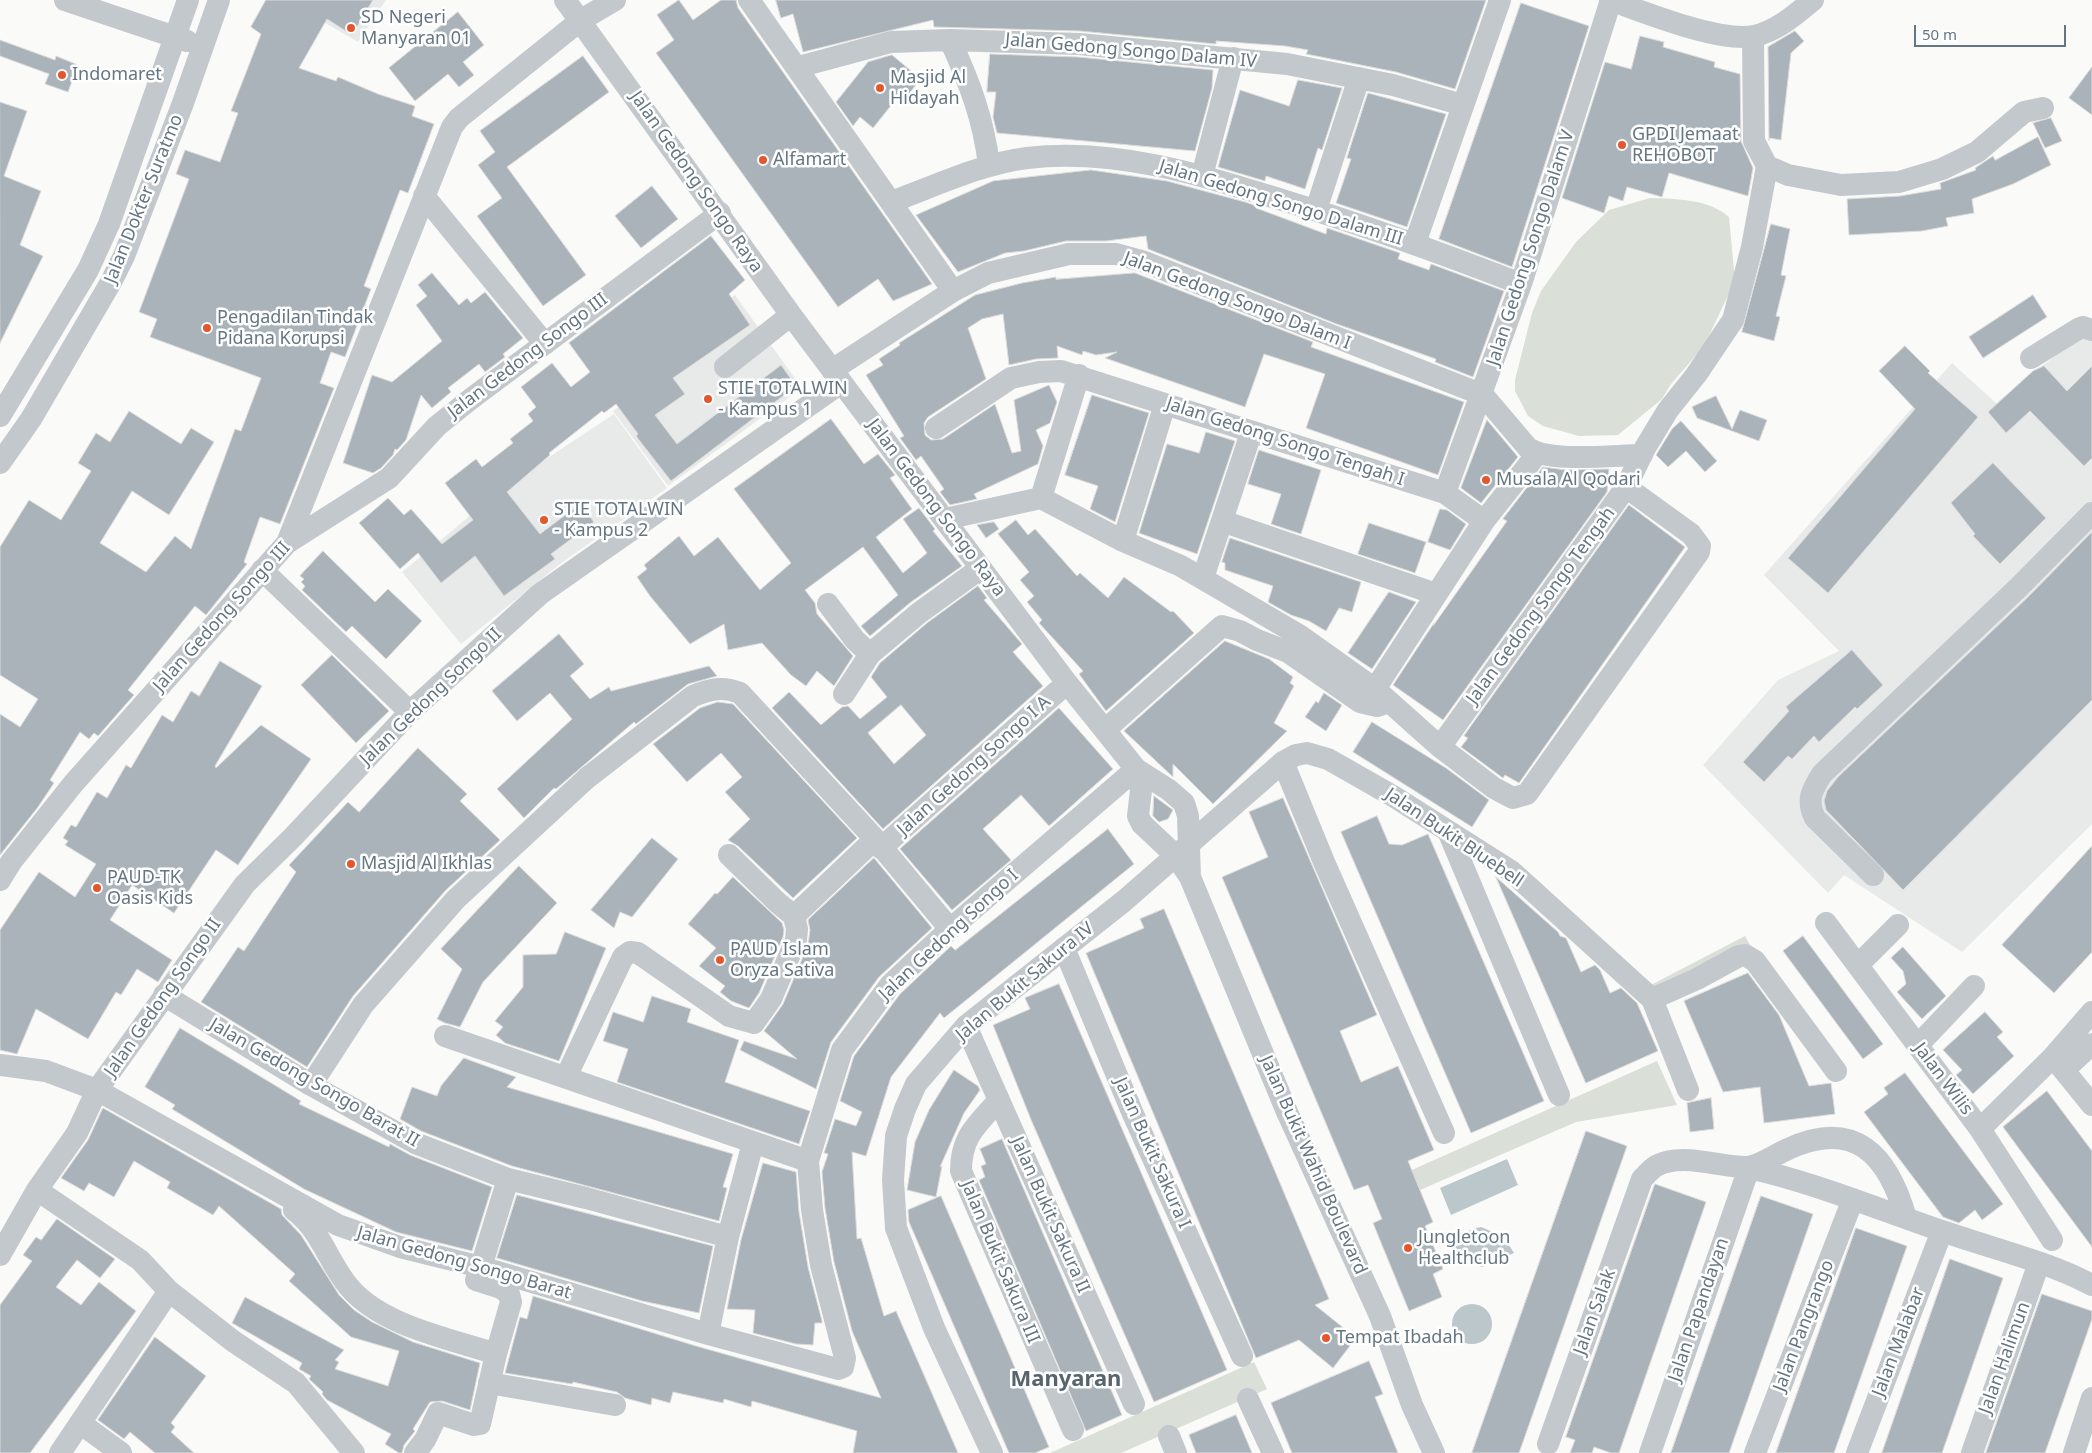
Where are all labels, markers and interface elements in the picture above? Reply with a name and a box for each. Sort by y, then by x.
place label: SD Negeri Manyaran 01 [361,7,471,50]
scale bar [1917,15,2070,47]
marker: SD Negeri Manyaran 01 [345,22,357,34]
text: 50 m [1922,24,1957,44]
street label: Jalan Gedong Songo Dalam IV [1004,29,1258,73]
place label: Indomaret [72,64,162,86]
place label: Masjid Al Hidayah [890,67,966,110]
marker: Indomaret [56,69,68,81]
marker: Masjid Al Hidayah [874,82,886,94]
street label: Jalan Gedong Songo Raya [625,87,767,277]
street label: Jalan Dokter Suratmo [100,111,188,287]
place label: GPDI Jemaat REHOBOT [1632,124,1739,166]
street label: Jalan Gedong Songo Dalam V [1483,127,1579,369]
marker: GPDI Jemaat REHOBOT [1616,139,1628,151]
place label: Alfamart [773,149,846,171]
marker: Alfamart [757,154,769,166]
street label: Jalan Gedong Songo Dalam III [1156,156,1406,250]
street label: Jalan Gedong Songo Dalam I [1120,248,1354,354]
street label: Jalan Gedong Songo III [444,289,612,423]
place label: Pengadilan Tindak Pidana Korupsi [217,307,373,350]
marker: Pengadilan Tindak Pidana Korupsi [201,322,213,334]
place label: STIE TOTALWIN - Kampus 1 [718,378,848,420]
marker: STIE TOTALWIN - Kampus 1 [702,393,714,405]
street label: Jalan Gedong Songo Tengah I [1163,393,1407,491]
street label: Jalan Gedong Songo Raya [862,415,1010,601]
place label: Musala Al Qodari [1496,469,1641,491]
marker: Musala Al Qodari [1480,474,1492,486]
place label: STIE TOTALWIN - Kampus 2 [554,499,684,542]
street label: Jalan Gedong Songo Tengah [1462,503,1620,709]
marker: STIE TOTALWIN - Kampus 2 [538,514,550,526]
street label: Jalan Gedong Songo III [149,538,295,696]
street label: Jalan Gedong Songo II [356,624,506,770]
street label: Jalan Gedong Songo I A [893,692,1055,840]
street label: Jalan Bukit Bluebell [1381,784,1527,892]
place label: Masjid Al Ikhlas [361,853,492,875]
marker: Masjid Al Ikhlas [345,858,357,870]
street label: Jalan Gedong Songo I [875,865,1023,1005]
place label: PAUD-TK Oasis Kids [107,867,193,910]
marker: PAUD-TK Oasis Kids [91,882,103,894]
street label: Jalan Gedong Songo II [100,915,226,1081]
street label: Jalan Bukit Sakura IV [952,918,1098,1046]
place label: PAUD Islam Oryza Sativa [730,939,834,982]
marker: PAUD Islam Oryza Sativa [714,954,726,966]
street label: Jalan Gedong Songo Barat II [205,1014,423,1152]
street label: Jalan Wilis [1909,1039,1977,1119]
street label: Jalan Bukit Wahid Boulevard [1255,1052,1371,1278]
street label: Jalan Bukit Sakura I [1109,1074,1195,1232]
street label: Jalan Bukit Sakura II [1006,1134,1094,1296]
street label: Jalan Bukit Sakura III [956,1177,1044,1347]
street label: Jalan Gedong Songo Barat [354,1222,574,1304]
place label: Jungletoon Healthclub [1418,1227,1510,1270]
street label: Jalan Papandayan [1664,1235,1734,1385]
marker: Jungletoon Healthclub [1402,1242,1414,1254]
street label: Jalan Pangrango [1769,1257,1839,1395]
street label: Jalan Salak [1569,1266,1621,1358]
street label: Jalan Malabar [1868,1284,1930,1400]
street label: Jalan Halimun [1975,1299,2035,1417]
place label: Tempat Ibadah [1336,1327,1464,1349]
marker: Tempat Ibadah [1320,1332,1332,1344]
district label: Manyaran [1011,1367,1121,1393]

